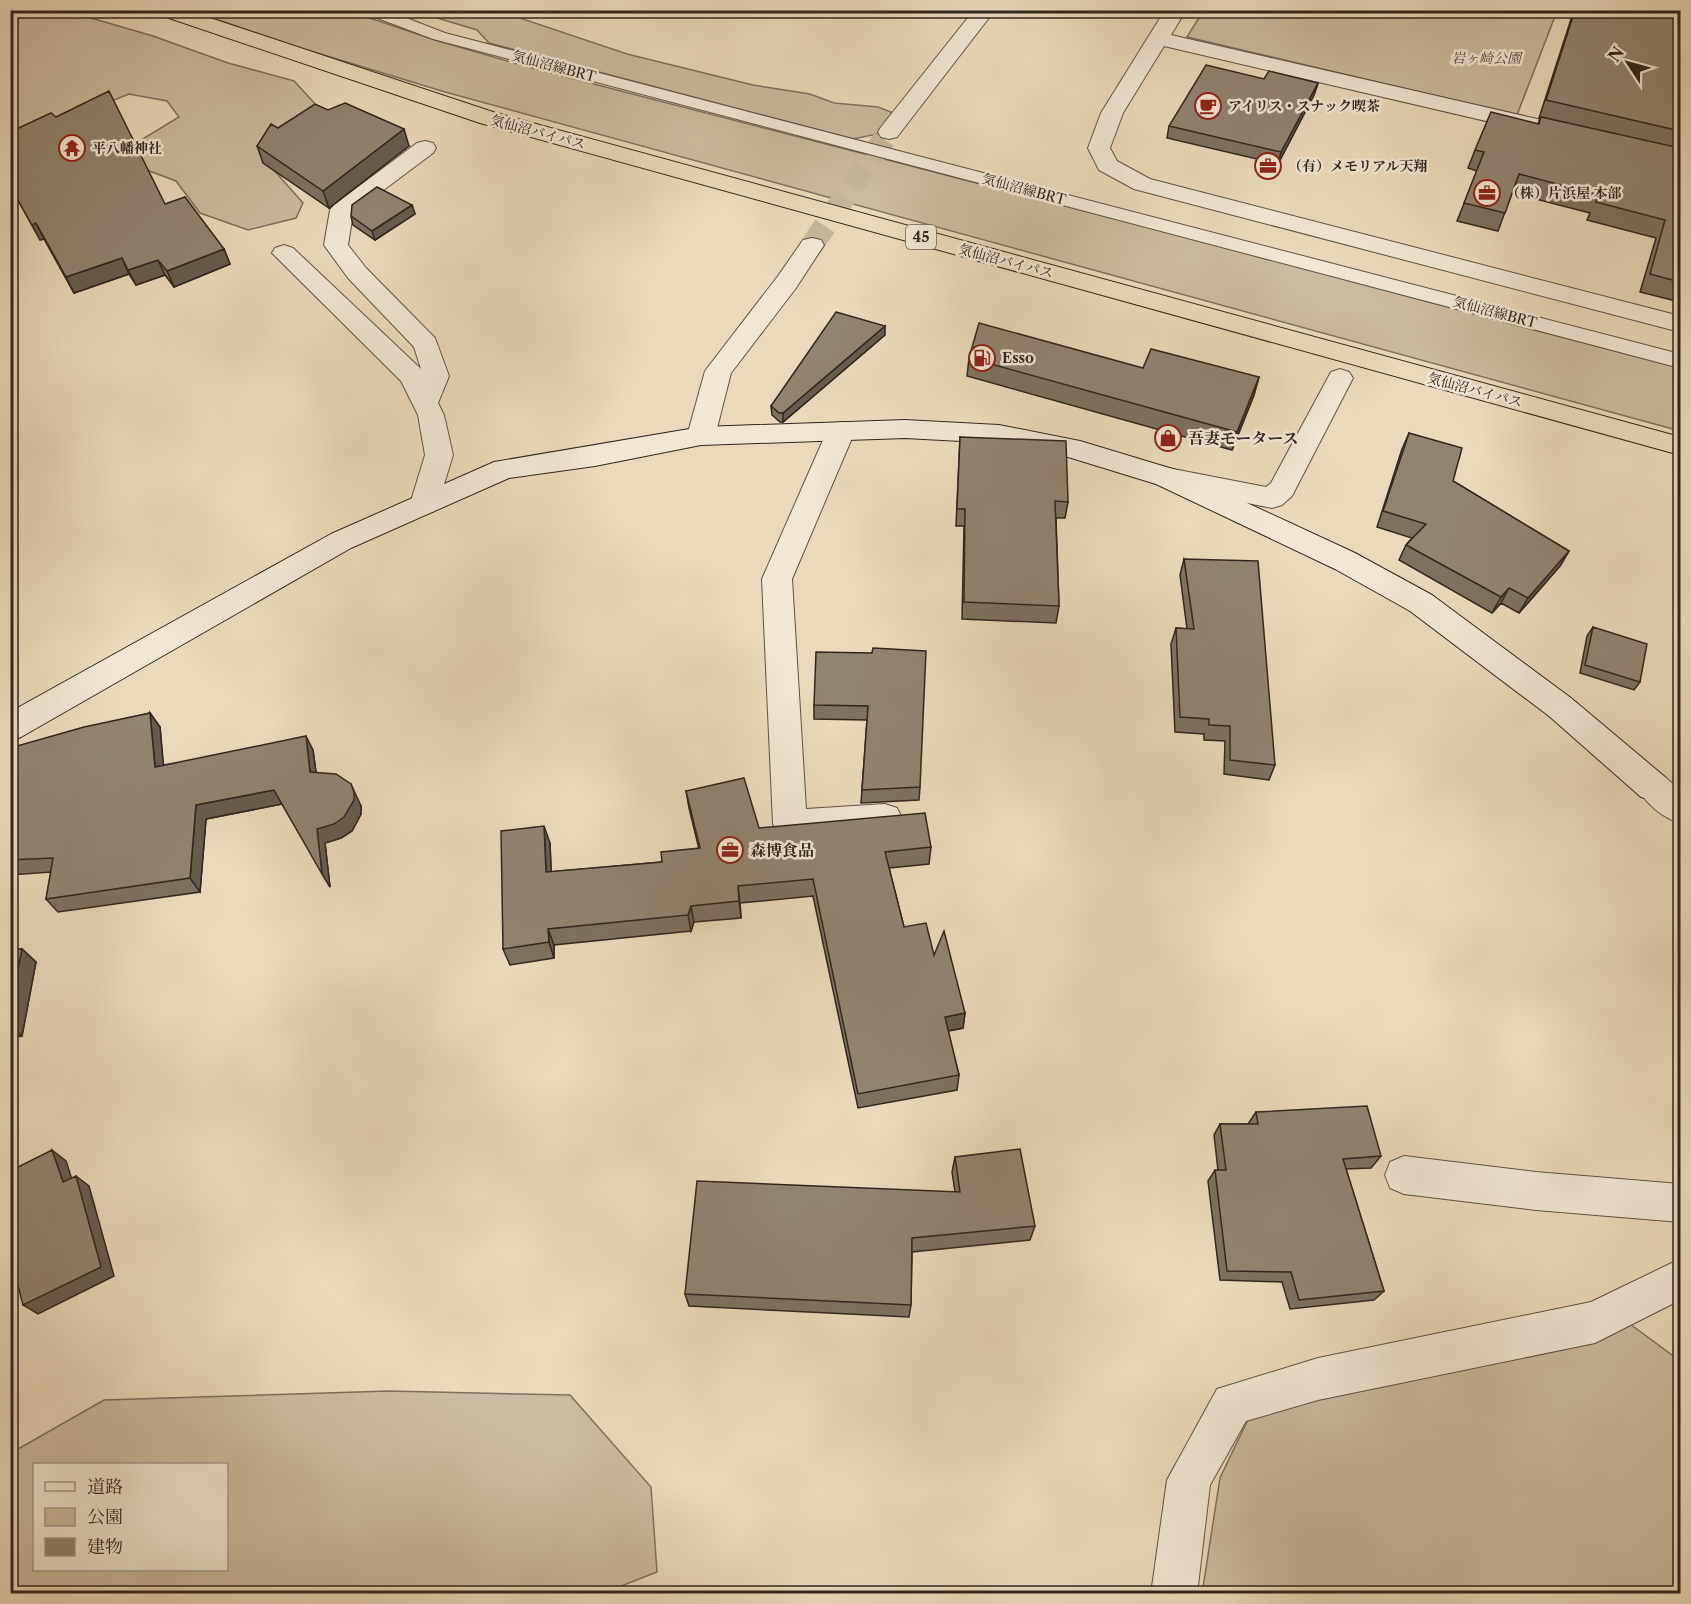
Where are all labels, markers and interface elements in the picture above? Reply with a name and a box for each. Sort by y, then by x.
north arrow [1598,33,1658,93]
text: N [1604,43,1628,66]
street label: 気仙沼線BRT [510,46,598,86]
park label: 岩ヶ崎公園 [1451,49,1523,67]
cafe icon: アイリス・スナック喫茶 [1193,91,1223,121]
place label: アイリス・スナック喫茶 [1228,97,1380,115]
street label: 気仙沼バイパス [488,111,588,153]
temple icon: 平八幡神社 [57,133,87,163]
place label: 平八幡神社 [92,139,162,157]
office icon: （有）メモリアル天翔 [1253,151,1283,181]
place label: （有）メモリアル天翔 [1288,157,1427,175]
street label: 気仙沼線BRT [980,169,1068,209]
office icon: （株）片浜屋 本部 [1472,178,1502,208]
place label: （株）片浜屋 本部 [1506,184,1622,202]
road number: 45 [906,225,936,249]
street label: 気仙沼バイパス [956,240,1056,282]
street label: 気仙沼線BRT [1451,292,1539,332]
fuel station icon: Esso [967,343,997,373]
place label: Esso [1002,349,1034,367]
street label: 気仙沼バイパス [1425,369,1525,411]
shop icon: 吾妻モータース [1153,423,1183,453]
place label: 吾妻モータース [1188,428,1299,448]
office icon: 森博食品 [715,835,745,865]
place label: 森博食品 [750,840,814,860]
legend [33,1463,228,1571]
text: 道路 [87,1476,123,1498]
text: 公園 [87,1506,123,1528]
text: 建物 [87,1536,123,1558]

